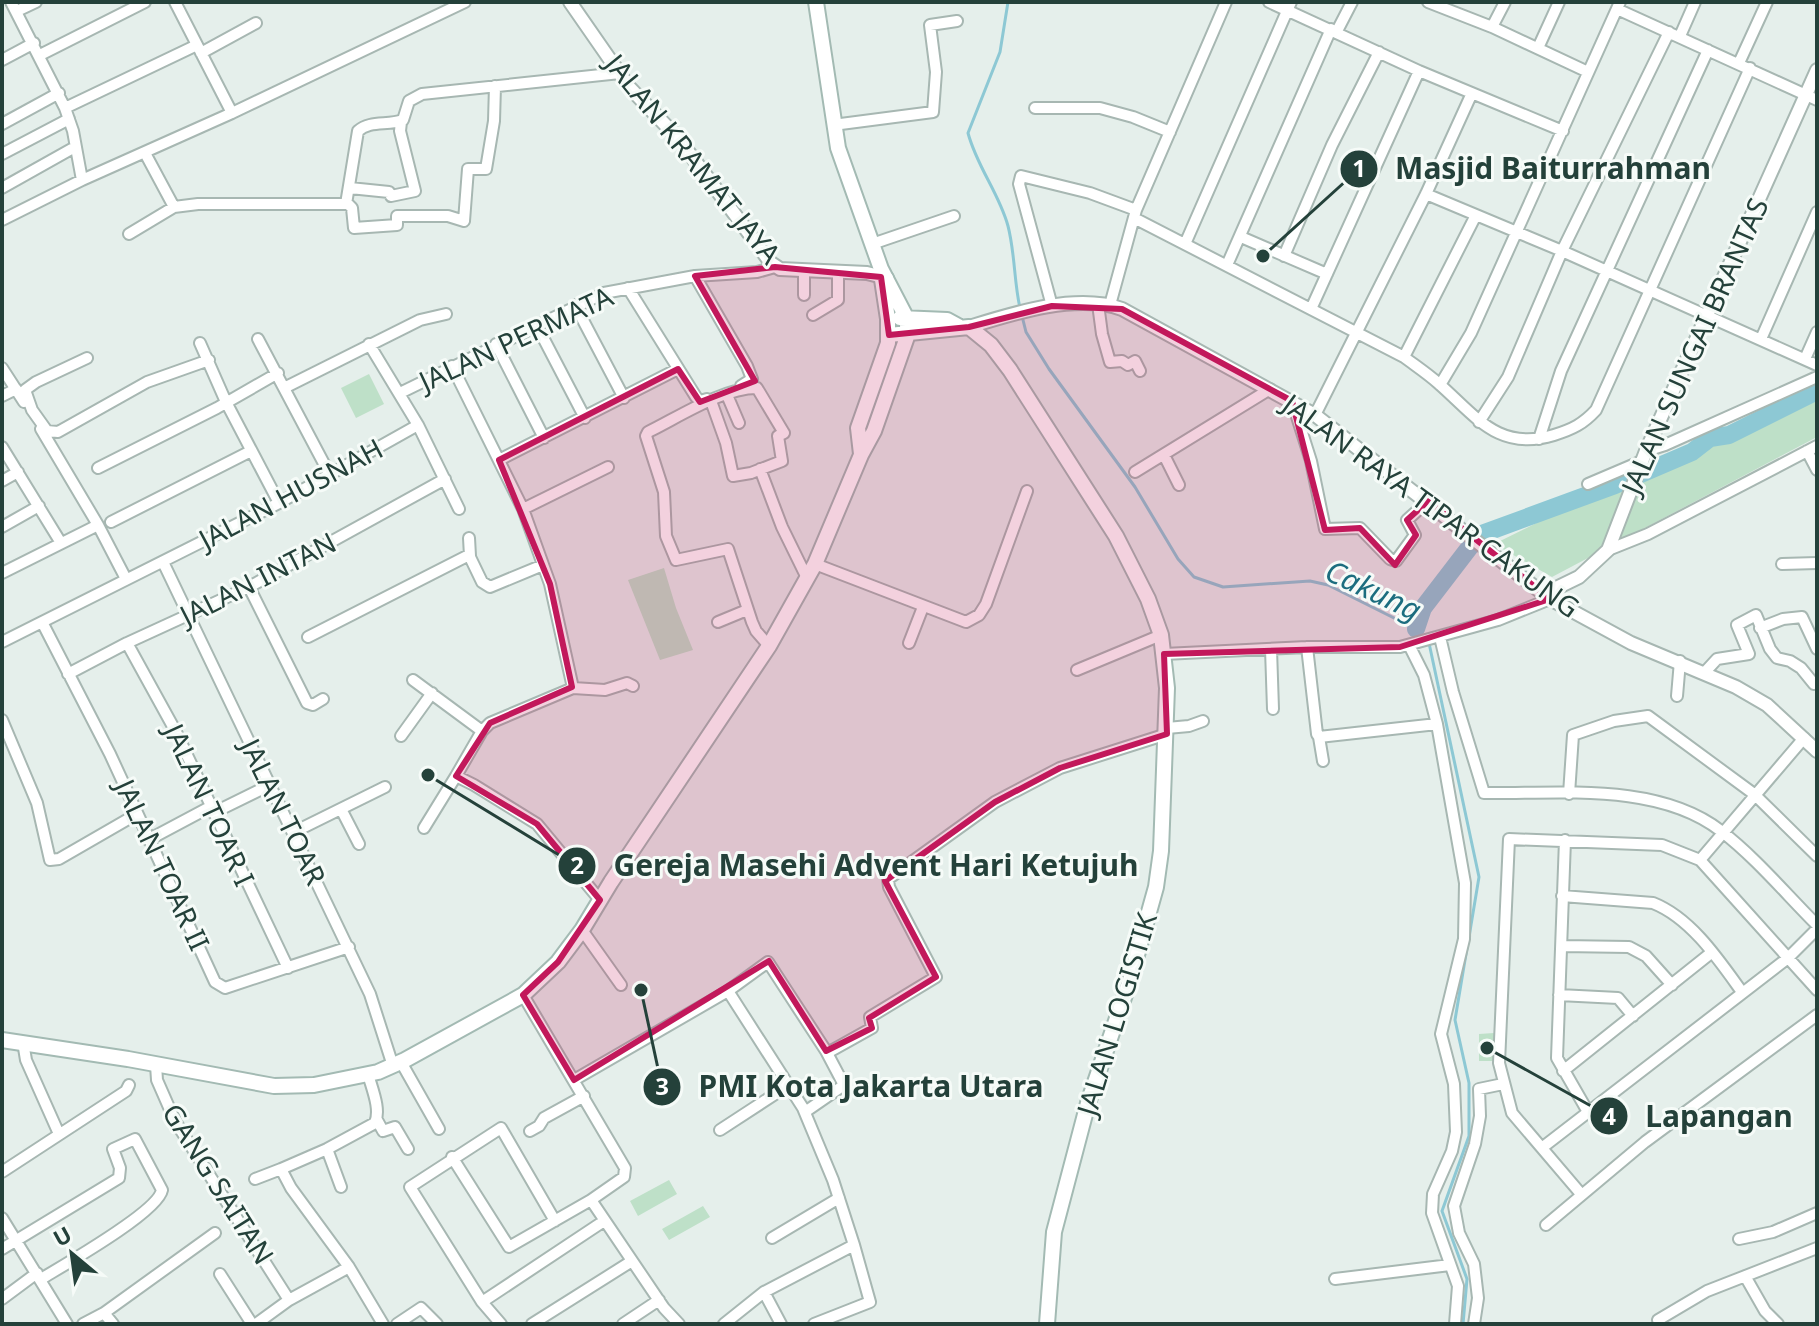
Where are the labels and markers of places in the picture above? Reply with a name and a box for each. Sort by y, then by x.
callout: Masjid Baiturrahman [1339,142,1727,196]
callout: Gereja Masehi Advent Hari Ketujuh [557,839,1154,893]
callout: PMI Kota Jakarta Utara [642,1060,1059,1114]
callout: Lapangan [1589,1089,1809,1143]

